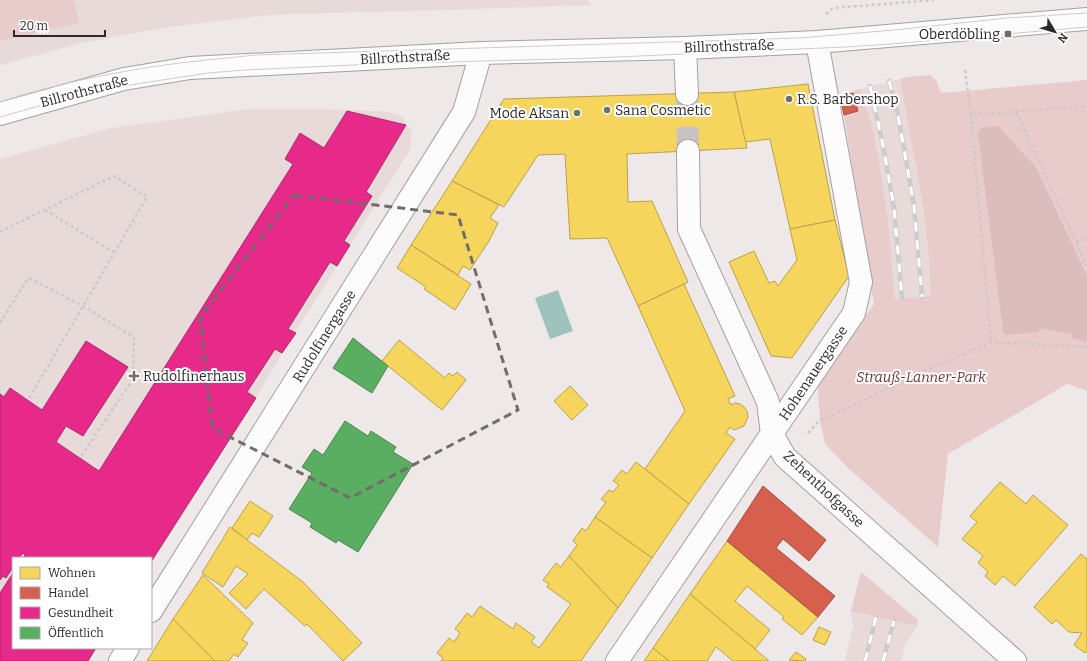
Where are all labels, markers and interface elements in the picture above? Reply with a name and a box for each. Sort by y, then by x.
scale bar [14,12,105,38]
north arrow [1035,12,1075,52]
text: 20 m [20,19,49,33]
place label: Oberdöbling [919,26,1000,43]
marker: Oberdöbling [1003,29,1013,39]
text: N [1054,30,1070,46]
street label: Billrothstraße [684,36,774,57]
street label: Billrothstraße [359,47,451,68]
street label: Billrothstraße [38,72,130,111]
place label: R.S. Barbershop [797,91,899,108]
marker: R.S. Barbershop [784,94,794,104]
place label: Sana Cosmetic [615,102,711,119]
place label: Mode Aksan [489,105,569,122]
marker: Sana Cosmetic [602,105,612,115]
marker: Mode Aksan [572,108,582,118]
street label: Rudolfinergasse [289,287,360,386]
street label: Hohenauergasse [775,323,851,424]
place label: Rudolfinerhaus [143,368,244,385]
park label: Strauß-Lanner-Park [856,369,986,386]
marker: Rudolfinerhaus [128,370,140,382]
street label: Zehenthofgasse [780,448,868,531]
legend [12,557,152,649]
text: Wohnen [48,566,96,580]
text: Handel [48,586,89,600]
text: Gesundheit [48,606,114,620]
text: Öffentlich [48,625,104,640]

